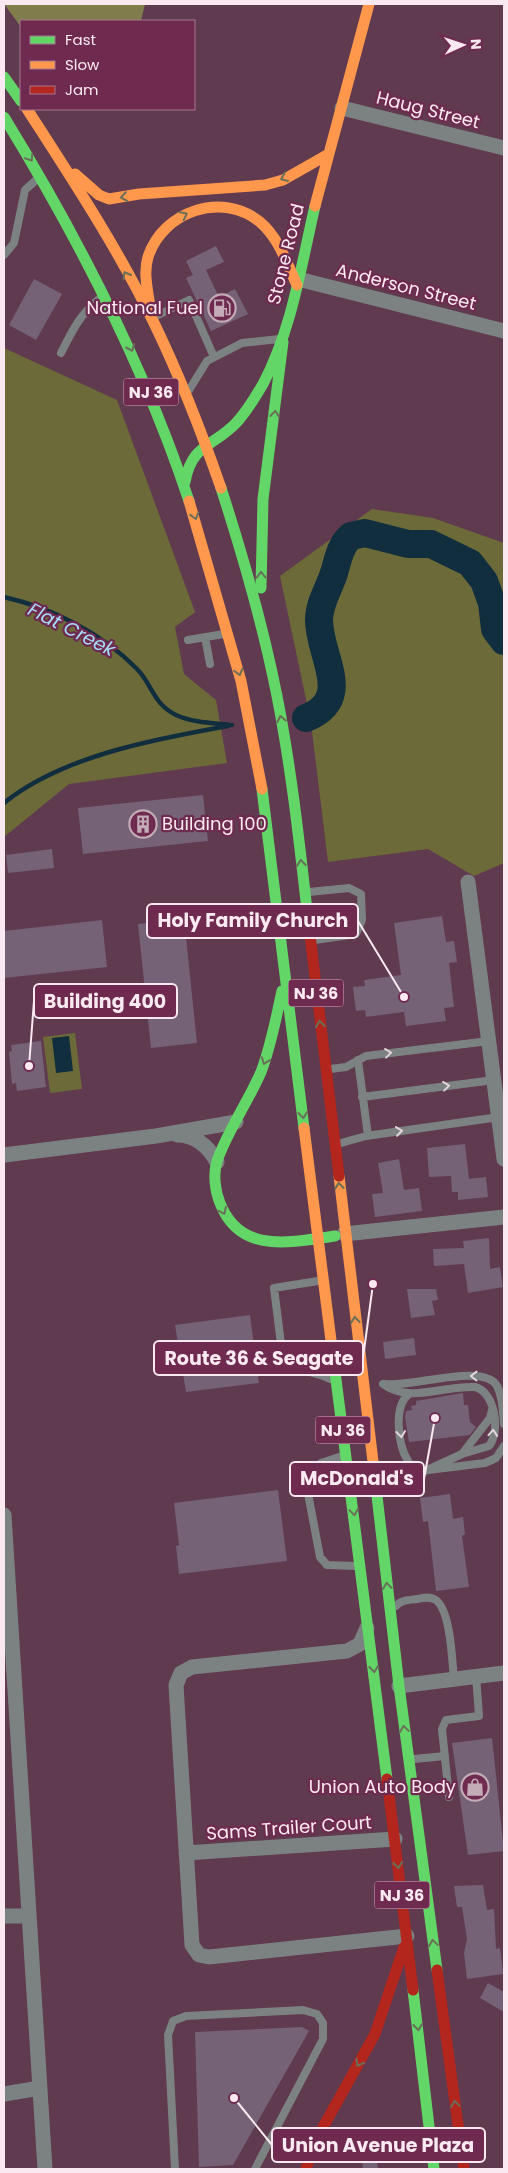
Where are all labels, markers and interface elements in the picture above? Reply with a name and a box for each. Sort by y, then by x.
legend [20,20,195,110]
north arrow [438,20,488,70]
text: Fast [65,29,96,50]
text: N [466,39,486,50]
text: Slow [65,54,100,75]
text: Jam [65,79,99,100]
street label: Haug Street [374,85,482,134]
one-way arrow [24,152,33,162]
one-way arrow [280,172,289,183]
one-way arrow [119,191,128,201]
street label: Stone Road [261,201,310,307]
one-way arrow [179,211,188,221]
street label: Anderson Street [333,257,479,316]
one-way arrow [123,271,133,280]
fuel station icon: National Fuel [207,293,237,323]
place label: National Fuel [87,295,203,320]
one-way arrow [125,343,136,352]
road number: NJ 36 [124,378,178,406]
one-way arrow [269,409,280,417]
one-way arrow [189,511,199,519]
one-way arrow [256,571,266,579]
water label: Flat Creek [23,596,121,664]
one-way arrow [233,668,244,677]
one-way arrow [277,714,287,723]
building icon: Building 100 [128,809,158,839]
place label: Building 100 [162,811,267,836]
one-way arrow [296,859,307,867]
callout: Holy Family Church [147,904,358,938]
text: Holy Family Church [158,907,348,934]
road number: NJ 36 [288,980,344,1006]
callout: Building 400 [34,984,177,1018]
text: Building 400 [44,988,166,1015]
one-way arrow [315,1020,326,1028]
one-way arrow [385,1048,393,1059]
one-way arrow [261,1056,271,1065]
one-way arrow [442,1081,450,1092]
one-way arrow [297,1111,308,1119]
one-way arrow [395,1126,403,1137]
one-way arrow [334,1181,345,1189]
one-way arrow [217,1205,227,1214]
one-way arrow [350,1316,361,1324]
callout: Route 36 & Seagate [154,1341,363,1375]
text: Route 36 & Seagate [164,1345,354,1372]
one-way arrow [469,1371,477,1381]
road number: NJ 36 [316,1416,370,1444]
one-way arrow [487,1429,498,1437]
one-way arrow [395,1430,406,1438]
callout: McDonald's [290,1462,424,1496]
text: McDonald's [300,1465,414,1492]
one-way arrow [348,1508,359,1516]
one-way arrow [382,1581,393,1589]
one-way arrow [368,1666,379,1674]
one-way arrow [400,1725,410,1734]
shop icon: Union Auto Body [460,1772,490,1802]
place label: Union Auto Body [309,1774,456,1799]
street label: Sams Trailer Court [205,1809,373,1846]
one-way arrow [392,1862,403,1870]
road number: NJ 36 [374,1882,430,1908]
one-way arrow [428,1938,439,1946]
one-way arrow [412,2023,423,2031]
one-way arrow [355,2057,365,2066]
one-way arrow [450,2099,461,2107]
callout: Union Avenue Plaza [272,2128,485,2162]
text: Union Avenue Plaza [282,2132,474,2159]

